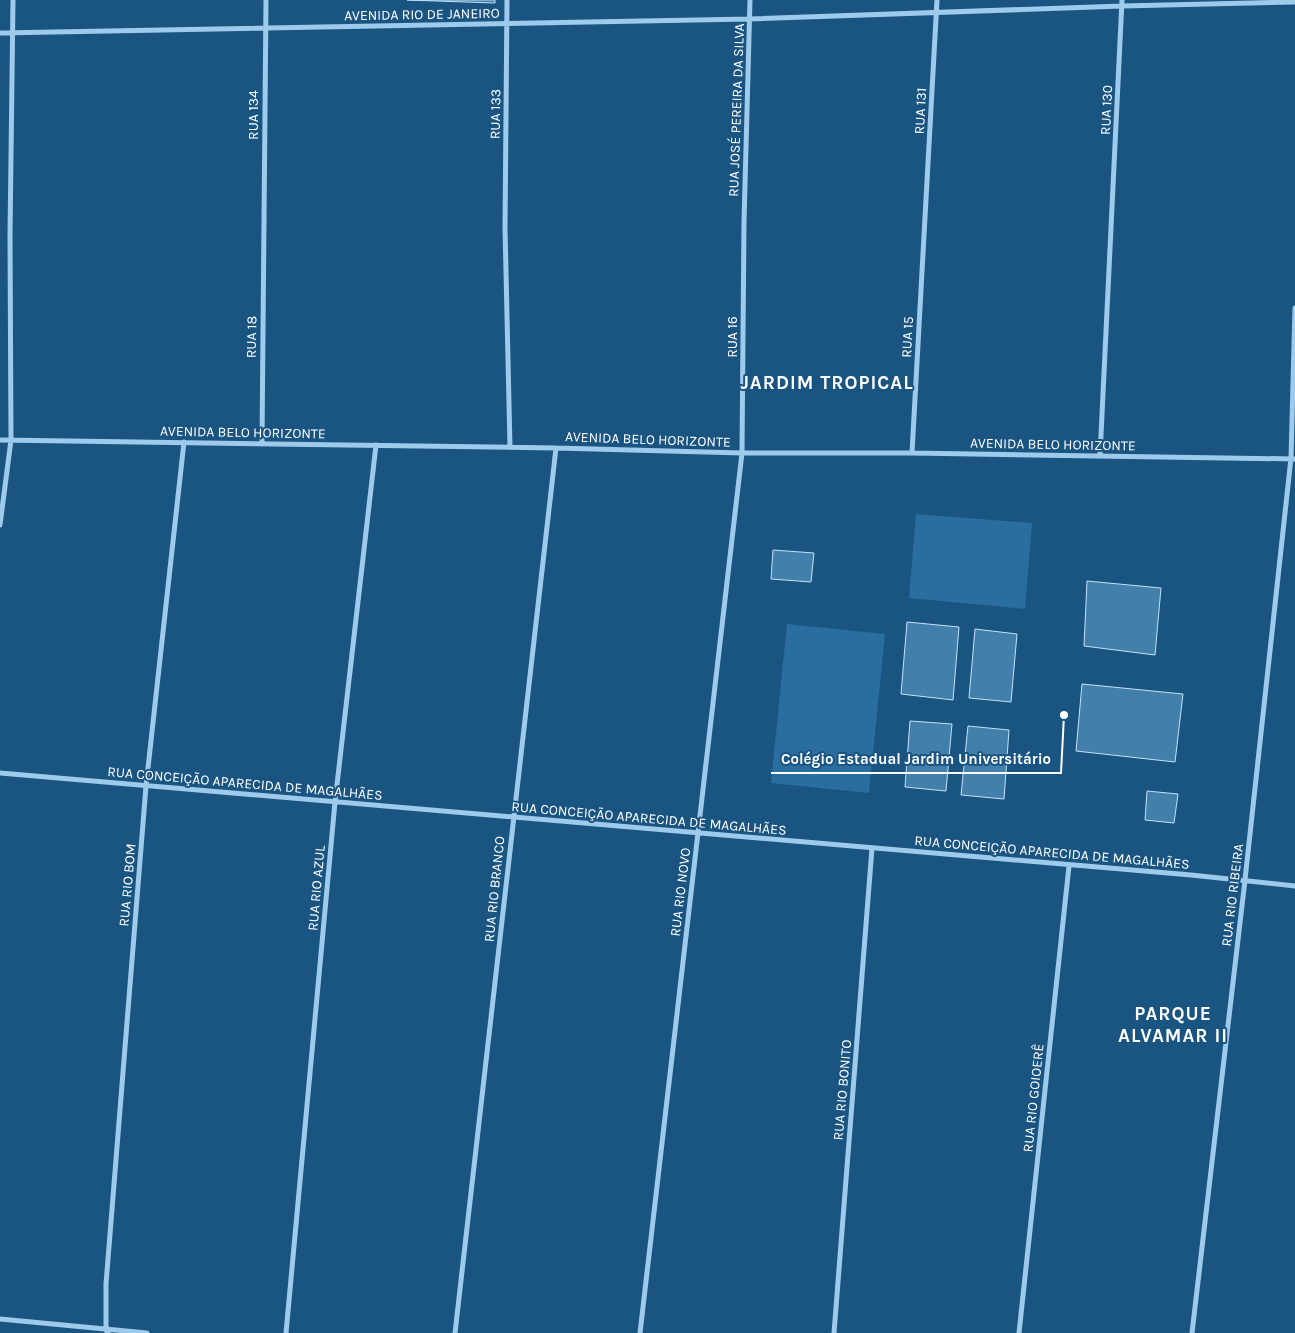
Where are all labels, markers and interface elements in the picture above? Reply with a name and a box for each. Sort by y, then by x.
street label: AVENIDA RIO DE JANEIRO [344,5,500,24]
street label: RUA JOSÉ PEREIRA DA SILVA [724,23,748,197]
street label: RUA 130 [1097,84,1116,136]
street label: RUA 131 [911,87,930,135]
street label: RUA 133 [487,89,504,139]
street label: RUA 134 [245,90,262,140]
street label: RUA 18 [243,316,260,358]
street label: RUA 16 [724,316,741,358]
street label: RUA 15 [898,316,917,358]
district label: JARDIM TROPICAL [740,372,914,394]
street label: AVENIDA BELO HORIZONTE [160,423,326,442]
street label: AVENIDA BELO HORIZONTE [565,428,731,451]
street label: AVENIDA BELO HORIZONTE [970,435,1136,454]
callout: Colégio Estadual Jardim Universitário [771,743,1061,773]
text: Colégio Estadual Jardim Universitário [781,750,1051,768]
street label: RUA CONCEIÇÃO APARECIDA DE MAGALHÃES [107,763,383,804]
street label: RUA CONCEIÇÃO APARECIDA DE MAGALHÃES [511,798,787,839]
street label: RUA CONCEIÇÃO APARECIDA DE MAGALHÃES [914,832,1190,873]
street label: RUA RIO BRANCO [480,835,509,943]
street label: RUA RIO BOM [115,843,140,927]
street label: RUA RIO RIBEIRA [1218,843,1247,947]
street label: RUA RIO AZUL [304,844,329,932]
street label: RUA RIO NOVO [667,847,694,937]
district label: PARQUE ALVAMAR II [1118,1003,1228,1047]
street label: RUA RIO BONITO [830,1039,855,1141]
street label: RUA RIO GOIOERÊ [1019,1043,1048,1153]

